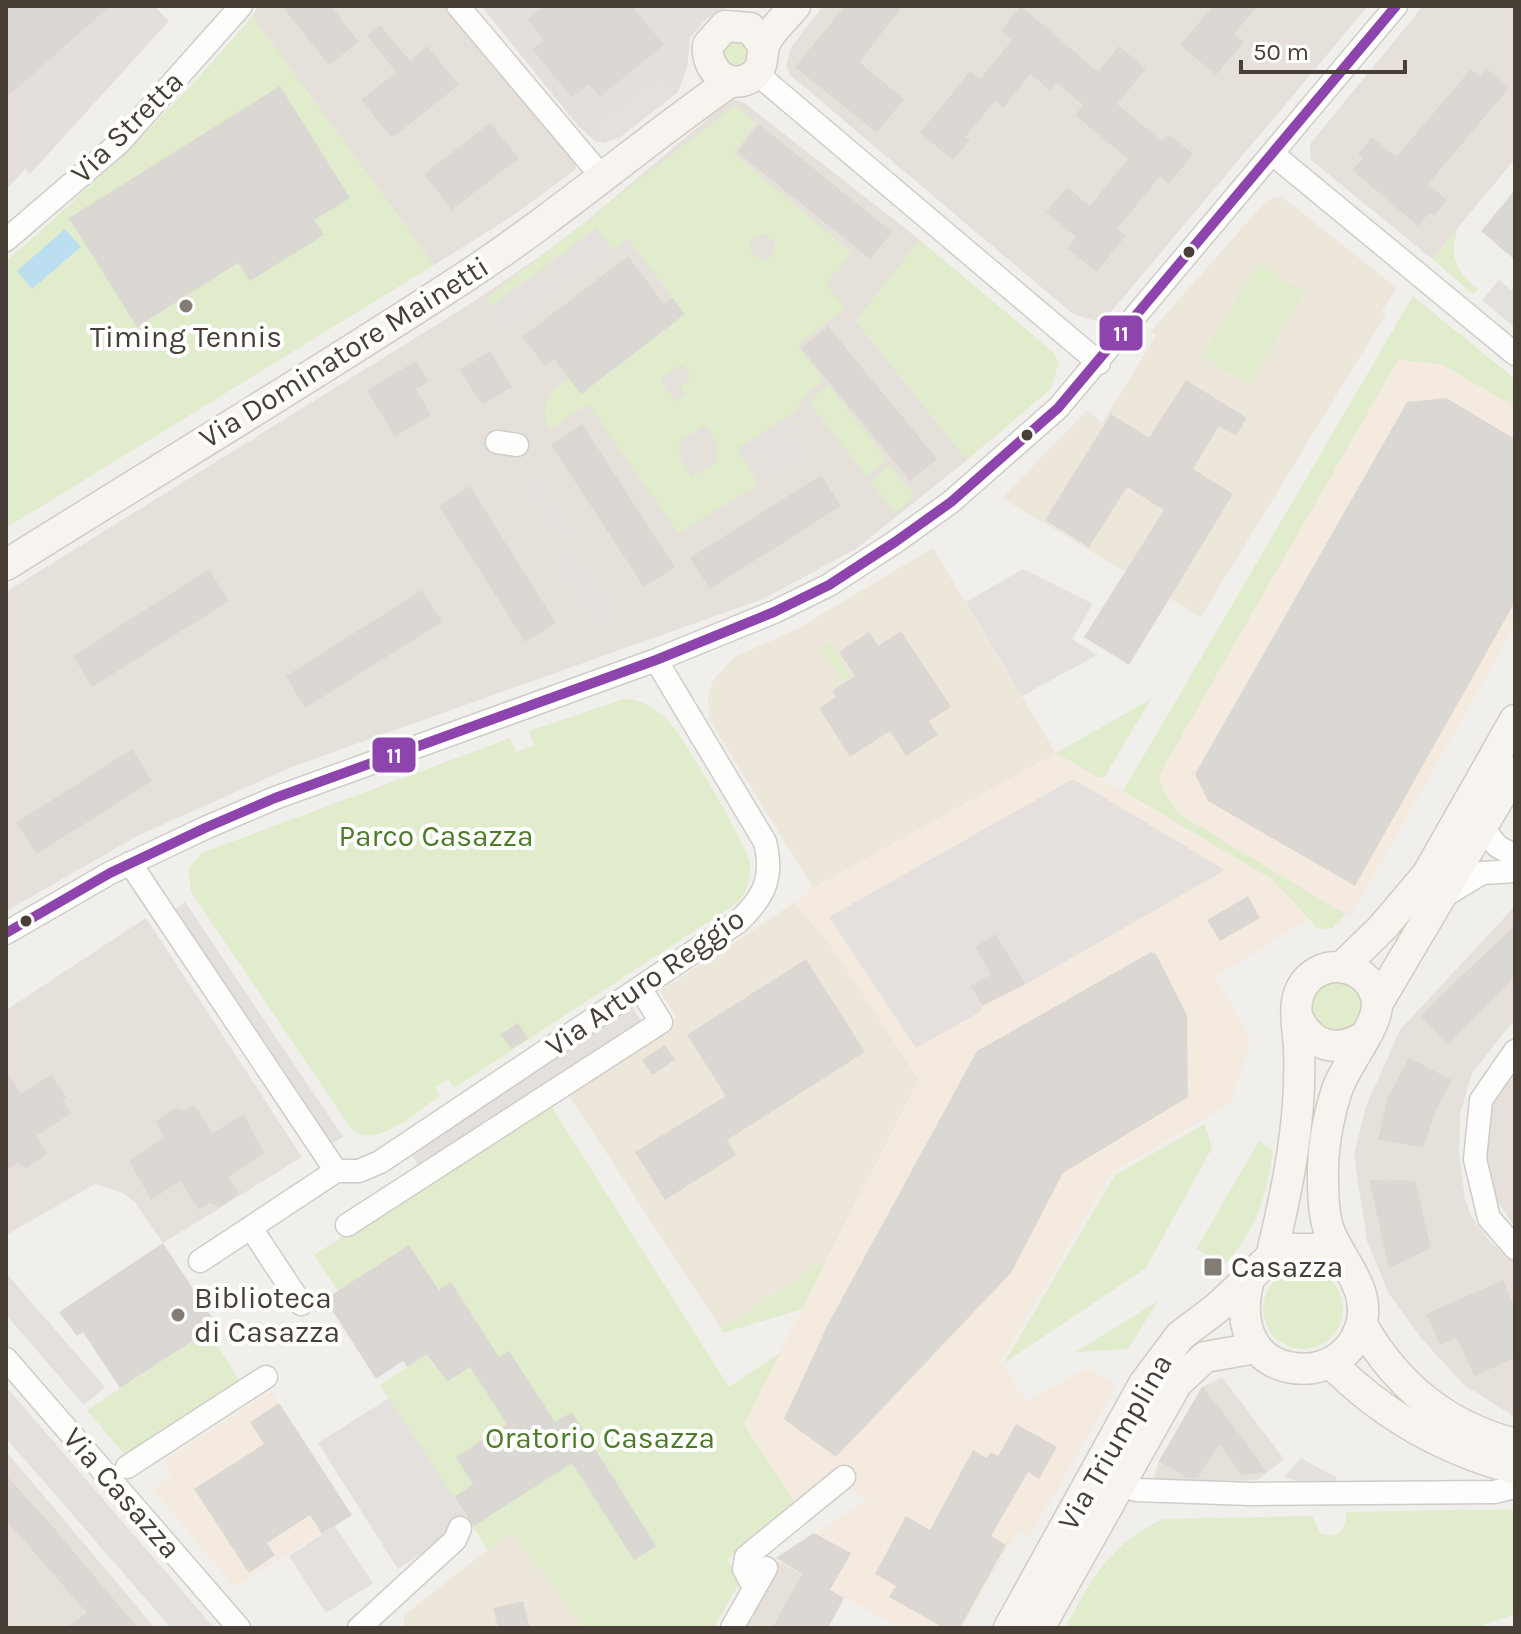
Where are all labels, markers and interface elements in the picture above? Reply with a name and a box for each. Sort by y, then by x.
scale bar [1241,24,1405,74]
text: 50 m [1253,38,1309,66]
street label: Via Stretta [63,63,191,191]
unlabelled marker [1181,244,1197,260]
street label: Via Dominatore Mainetti [193,248,495,456]
marker: Timing Tennis [177,297,195,315]
line badge: 11 [1098,314,1144,352]
place label: Timing Tennis [90,319,282,355]
text: 11 [1113,321,1129,347]
unlabelled marker [1019,427,1035,443]
line badge: 11 [371,736,417,774]
text: 11 [386,743,402,769]
park label: Parco Casazza [338,818,534,854]
street label: Via Arturo Reggio [539,900,751,1064]
unlabelled marker [18,913,34,929]
place label: Casazza [1231,1249,1343,1285]
marker: Casazza [1202,1256,1224,1278]
place label: Biblioteca di Casazza [194,1280,340,1350]
marker: Biblioteca di Casazza [169,1306,187,1324]
street label: Via Triumplina [1050,1347,1180,1537]
street label: Via Casazza [55,1420,189,1566]
park label: Oratorio Casazza [485,1420,715,1456]

